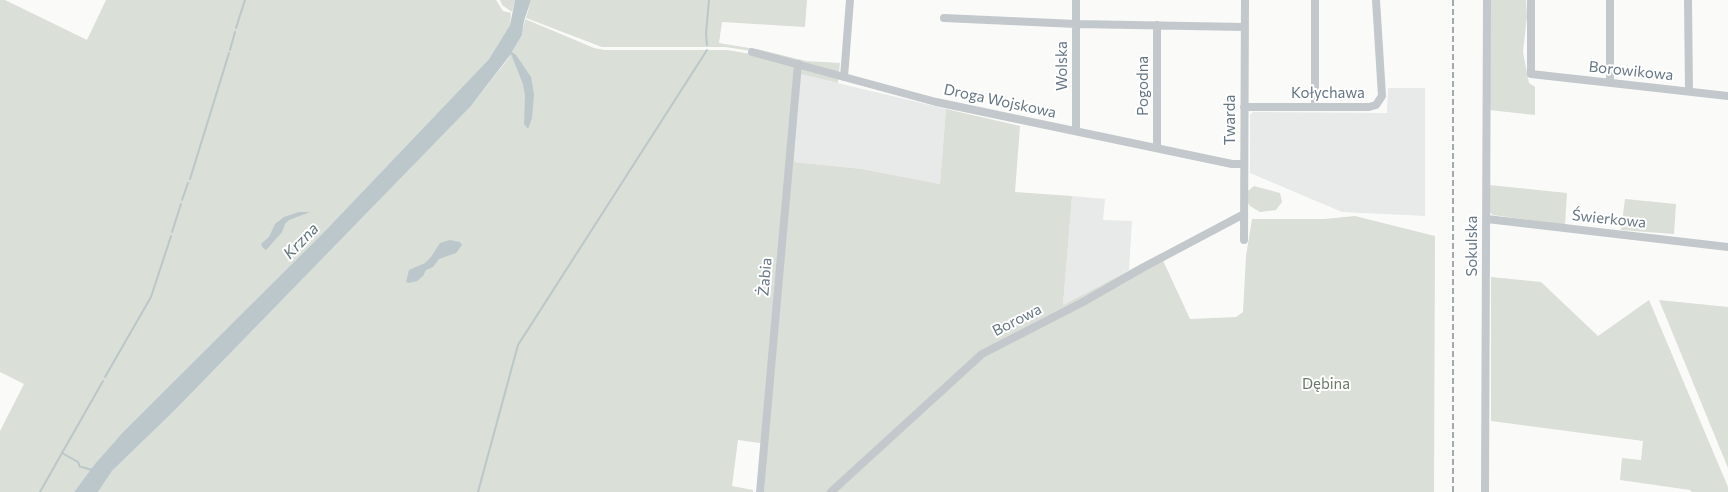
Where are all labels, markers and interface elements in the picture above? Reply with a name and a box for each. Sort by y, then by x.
street label: Wolska [1053,41,1071,91]
street label: Pogodna [1134,56,1152,116]
street label: Borowikowa [1588,58,1674,84]
street label: Droga Wojskowa [942,80,1058,122]
street label: Kołychawa [1291,84,1365,102]
street label: Twarda [1221,95,1239,145]
street label: Świerkowa [1571,206,1647,232]
street label: Sokulska [1463,216,1481,276]
water label: Krzna [279,219,323,263]
street label: Żabia [754,257,776,297]
street label: Borowa [989,300,1045,340]
park label: Dębina [1302,375,1350,393]

